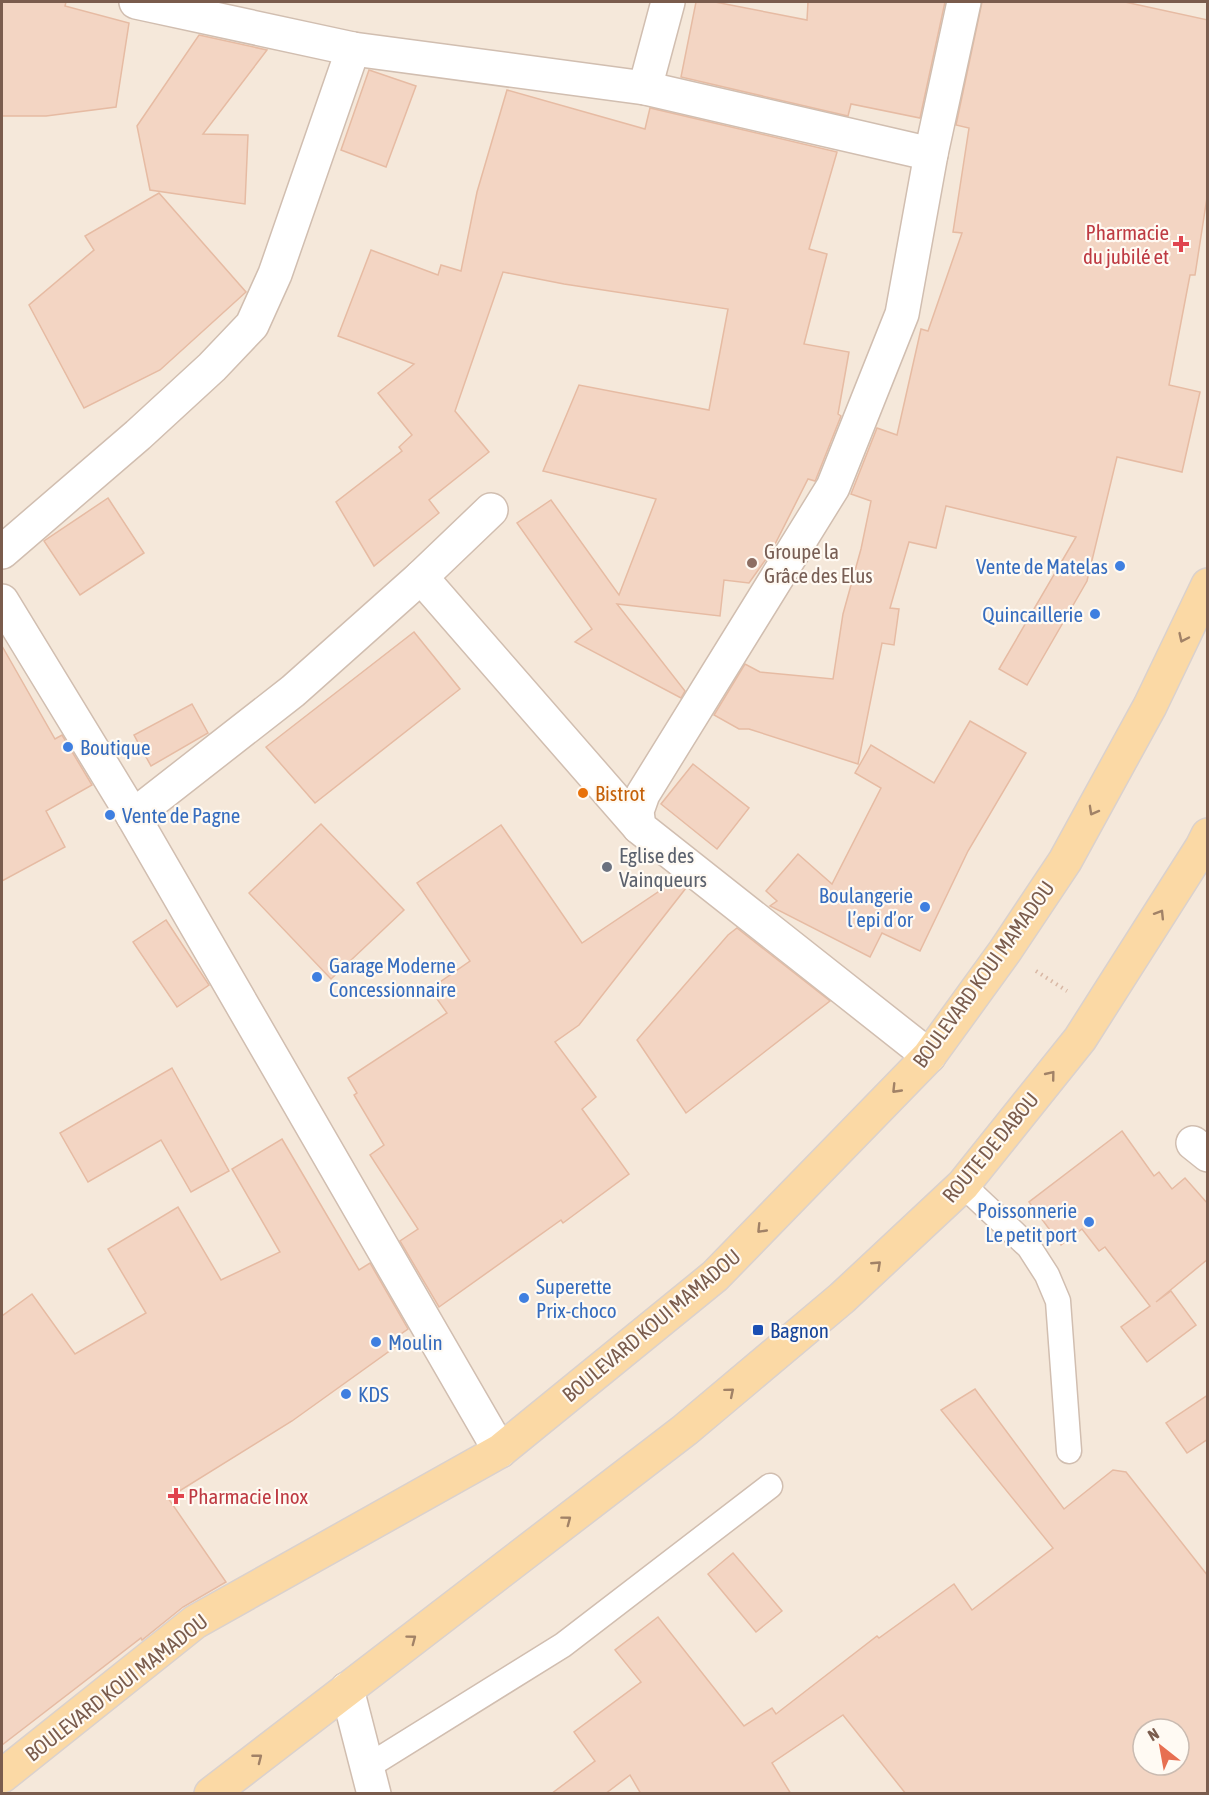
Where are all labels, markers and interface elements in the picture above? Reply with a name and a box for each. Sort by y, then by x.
place label: Pharmacie du jubilé et [1083,220,1169,268]
marker: Pharmacie du jubilé et [1174,237,1188,251]
place label: Groupe la Grâce des Elus [764,539,873,587]
place label: Vente de Matelas [976,554,1108,578]
marker: Groupe la Grâce des Elus [745,556,759,570]
marker: Vente de Matelas [1113,559,1127,573]
place label: Quincaillerie [982,602,1083,626]
marker: Quincaillerie [1088,607,1102,621]
one-way arrow [1178,631,1190,642]
place label: Boutique [80,735,150,759]
marker: Boutique [61,740,75,754]
place label: Bistrot [595,781,645,805]
marker: Bistrot [576,786,590,800]
place label: Vente de Pagne [122,803,240,827]
one-way arrow [1089,804,1100,815]
marker: Vente de Pagne [103,808,117,822]
place label: Eglise des Vainqueurs [619,843,707,891]
marker: Eglise des Vainqueurs [600,860,614,874]
street label: BOULEVARD KOUI MAMADOU [907,876,1059,1072]
place label: Boulangerie l’epi d’or [819,883,914,931]
marker: Boulangerie l’epi d’or [918,900,932,914]
one-way arrow [1153,909,1164,920]
place label: Garage Moderne Concessionnaire [329,953,456,1001]
marker: Garage Moderne Concessionnaire [310,970,324,984]
one-way arrow [1044,1071,1055,1082]
one-way arrow [892,1083,903,1093]
street label: ROUTE DE DABOU [937,1087,1043,1207]
place label: Poissonnerie Le petit port [977,1198,1077,1246]
marker: Poissonnerie Le petit port [1082,1215,1096,1229]
one-way arrow [757,1222,768,1233]
street label: BOULEVARD KOUI MAMADOU [557,1244,745,1406]
one-way arrow [871,1261,881,1272]
place label: Superette Prix-choco [536,1274,617,1322]
marker: Superette Prix-choco [517,1291,531,1305]
place label: Bagnon [770,1318,829,1342]
marker: Bagnon [751,1323,765,1337]
place label: Moulin [388,1330,443,1354]
marker: Moulin [369,1335,383,1349]
place label: KDS [358,1382,389,1406]
marker: KDS [339,1387,353,1401]
one-way arrow [723,1389,734,1400]
place label: Pharmacie Inox [188,1484,309,1508]
marker: Pharmacie Inox [169,1489,183,1503]
one-way arrow [561,1517,572,1528]
street label: BOULEVARD KOUI MAMADOU [20,1608,212,1766]
one-way arrow [406,1635,417,1646]
north arrow [1131,1717,1191,1777]
text: N [1145,1724,1162,1744]
one-way arrow [251,1754,262,1765]

